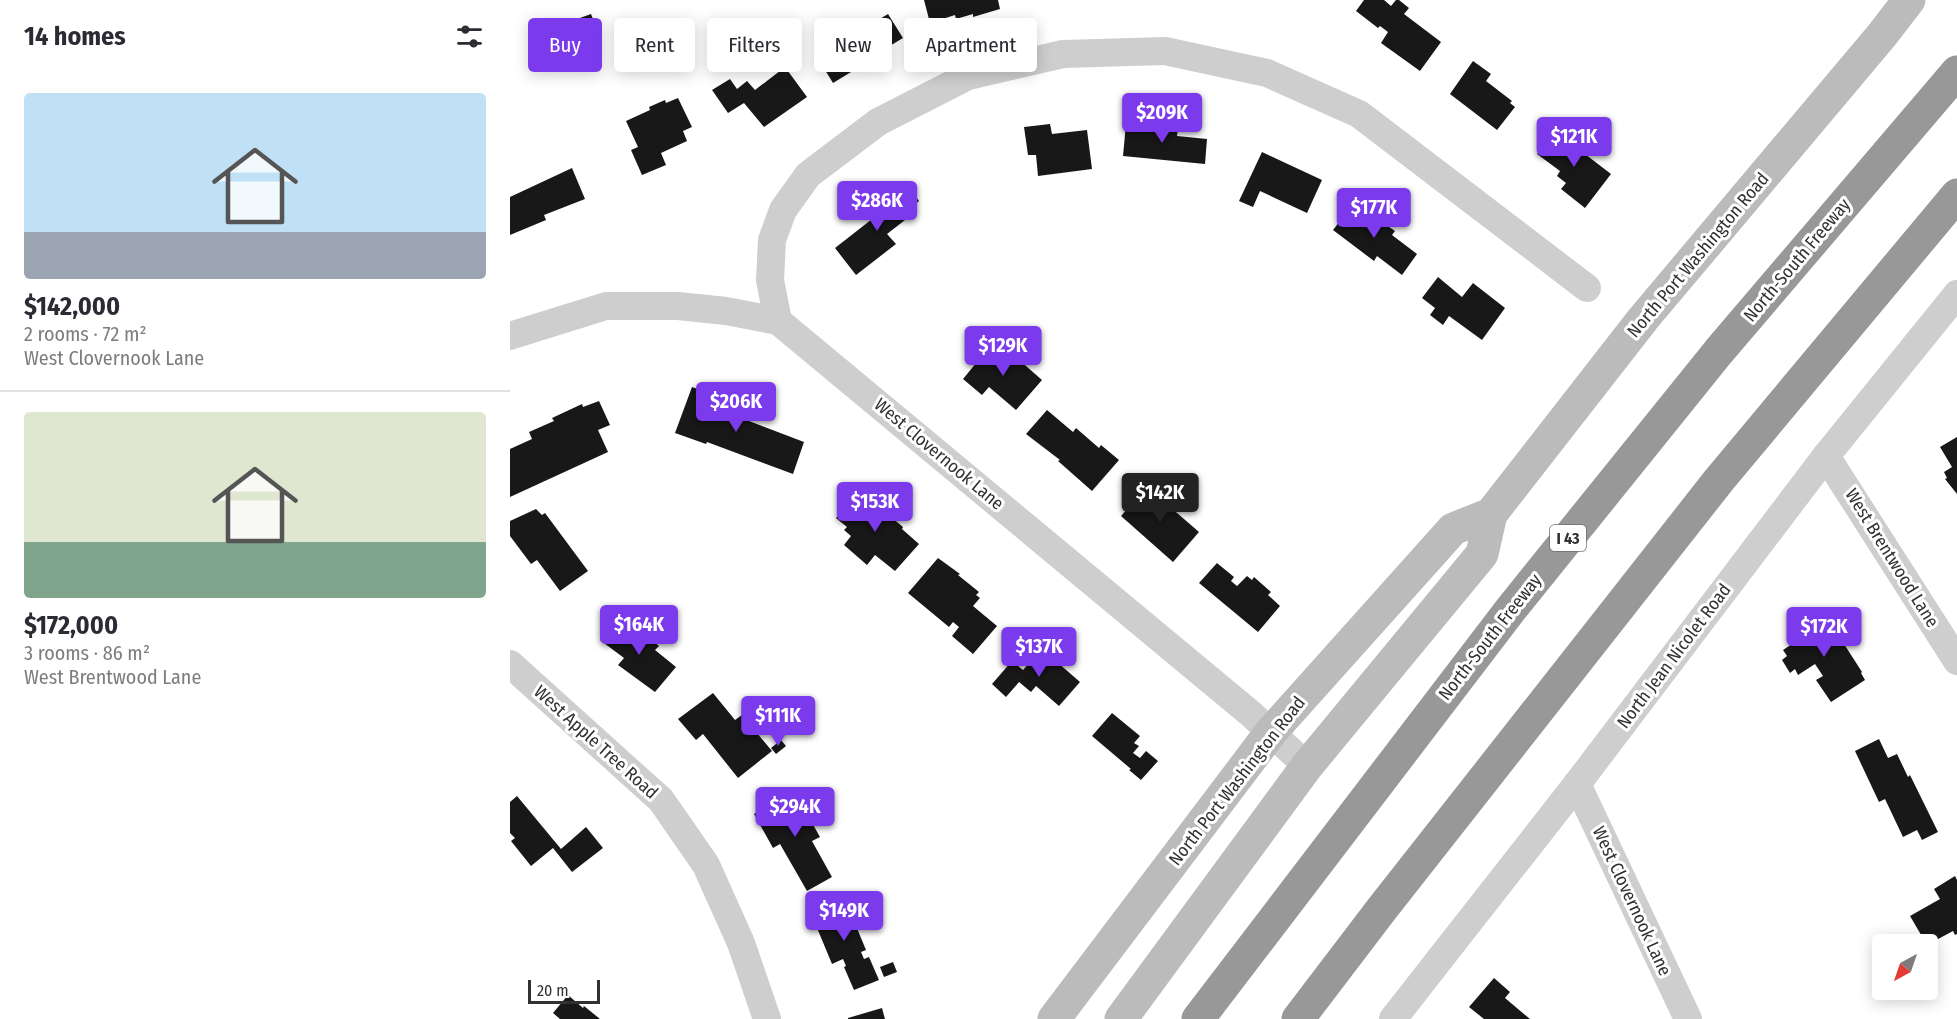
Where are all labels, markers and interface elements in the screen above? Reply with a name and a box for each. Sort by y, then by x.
chip: Buy [528,18,602,72]
chip: Rent [614,18,695,72]
chip: Filters [707,18,802,72]
chip: New [814,18,892,72]
chip: Apartment [904,18,1037,72]
icon: filters [453,20,486,53]
text: 14 homes [24,21,126,52]
pin: $209K [1120,93,1204,144]
text: $209K [1136,100,1188,124]
pin: $121K [1532,117,1616,168]
text: $121K [1551,124,1597,148]
icon: home [201,132,309,240]
street label: North Port Washington Road [1623,168,1773,342]
pin: $286K [835,181,919,232]
text: $286K [851,188,903,212]
pin: $177K [1332,188,1416,239]
street label: North-South Freeway [1739,194,1855,326]
text: $177K [1351,195,1397,219]
text: $142,000 [24,291,120,322]
text: 2 rooms · 72 m² [24,322,146,346]
pin: $129K [961,326,1045,377]
text: $129K [979,333,1027,357]
text: West Clovernook Lane [24,346,204,370]
pin: $206K [694,382,778,433]
text: $206K [710,389,762,413]
street label: West Clovernook Lane [870,393,1008,515]
icon: home [201,451,309,559]
pin: $142K [1118,473,1202,524]
text: $142K [1136,480,1184,504]
pin: $153K [833,482,917,533]
street label: West Brentwood Lane [1840,485,1944,632]
text: $153K [851,489,899,513]
road number: I 43 [1550,525,1586,551]
street label: North-South Freeway [1434,569,1546,705]
street label: North Jean Nicolet Road [1612,579,1736,733]
pin: $164K [597,605,681,656]
pin: $172K [1782,607,1866,658]
text: $172,000 [24,610,118,641]
text: $164K [614,612,664,636]
text: $172K [1800,614,1848,638]
pin: $137K [997,627,1081,678]
text: $137K [1015,634,1063,658]
text: 3 rooms · 86 m² [24,641,150,665]
text: West Brentwood Lane [24,665,201,689]
street label: West Apple Tree Road [529,681,663,803]
street label: North Port Washington Road [1164,692,1310,870]
pin: $111K [736,696,820,747]
text: $111K [755,703,801,727]
pin: $294K [753,787,837,838]
text: $294K [770,794,821,818]
street label: West Clovernook Lane [1588,823,1676,979]
pin: $149K [802,891,886,942]
text: $149K [819,898,869,922]
north arrow [1872,934,1938,1000]
map controls [1872,934,1938,1000]
scale bar [528,977,600,1004]
text: 20 m [537,981,568,1000]

